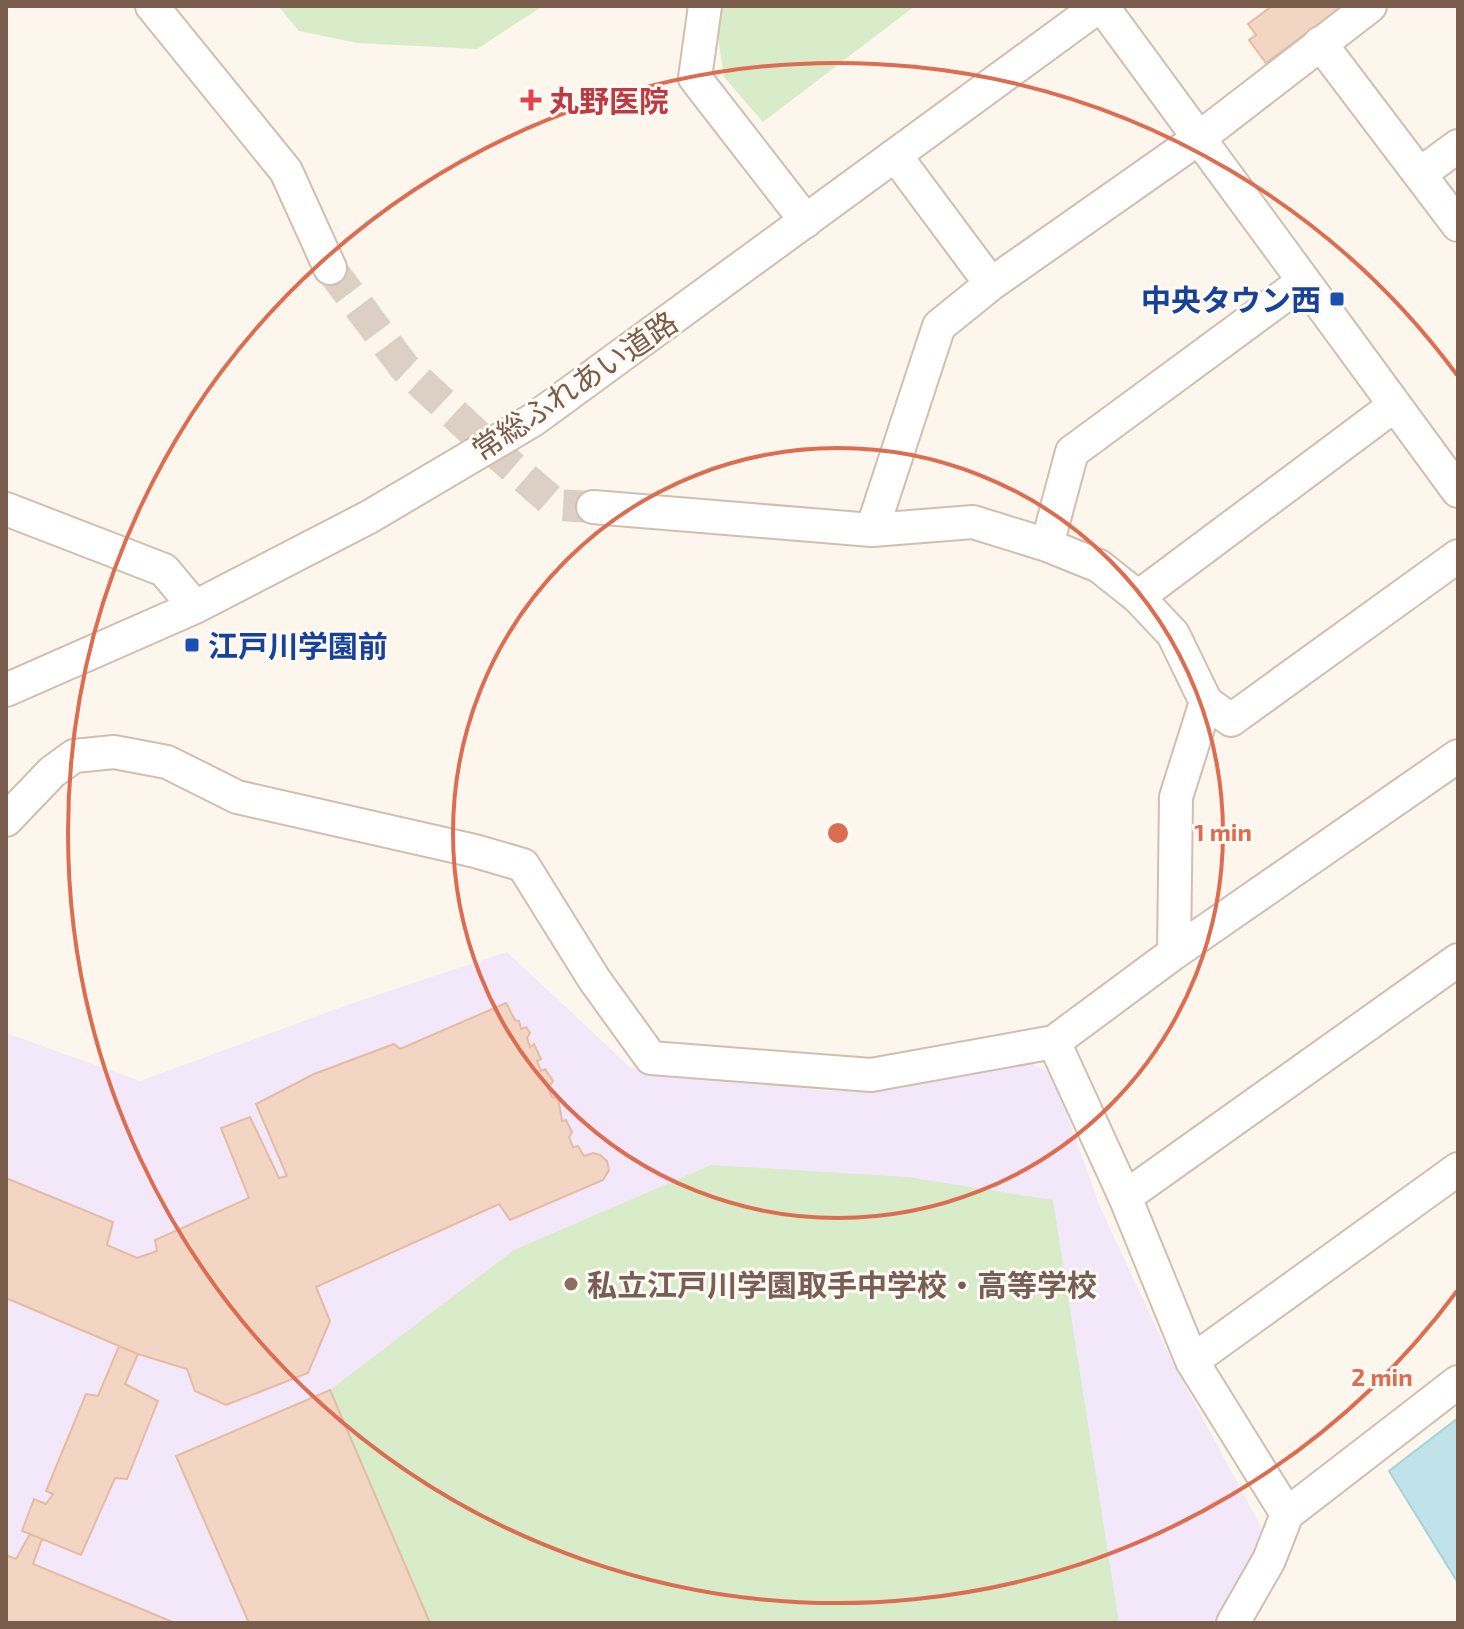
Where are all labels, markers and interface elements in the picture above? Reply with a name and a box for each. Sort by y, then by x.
place label: 丸野医院 [549,82,669,118]
marker: 丸野医院 [520,89,542,111]
place label: 中央タウン西 [1141,281,1321,317]
marker: 中央タウン西 [1328,290,1346,308]
street label: 常総ふれあい道路 [464,303,684,467]
place label: 江戸川学園前 [208,627,388,663]
marker: 江戸川学園前 [183,636,201,654]
text: 1 min [1194,817,1252,846]
centre of rings [824,819,852,847]
place label: 私立江戸川学園取手中学校・高等学校 [587,1266,1097,1302]
marker: 私立江戸川学園取手中学校・高等学校 [562,1275,580,1293]
text: 2 min [1351,1362,1413,1391]

